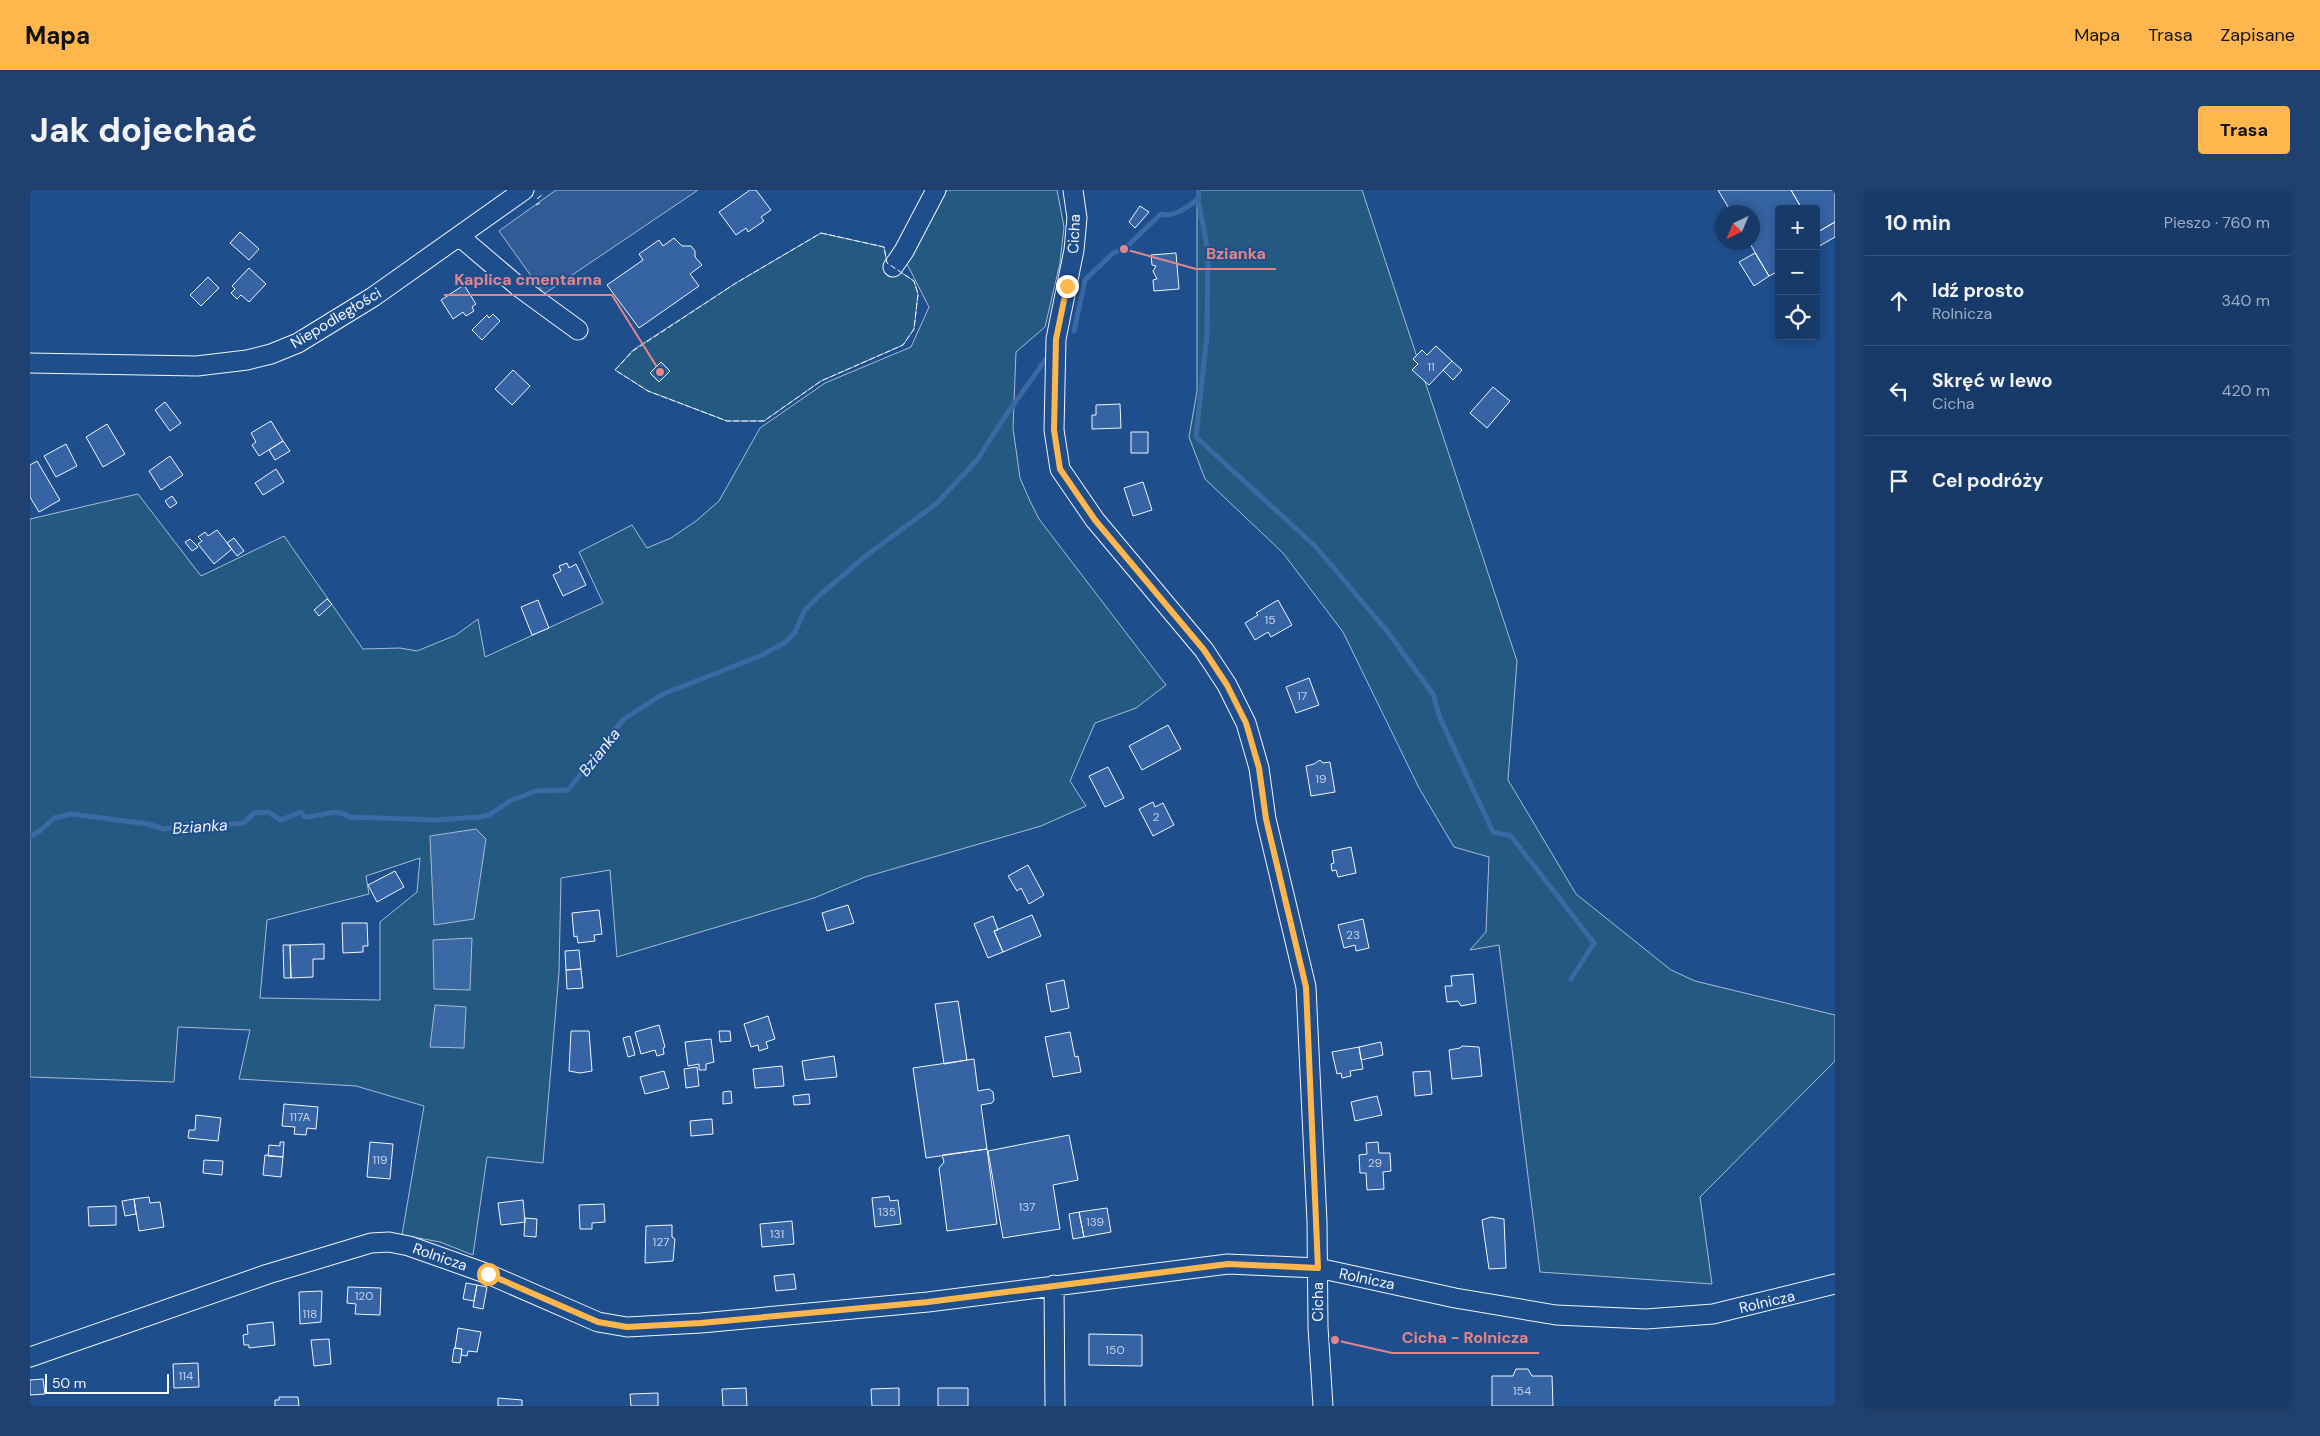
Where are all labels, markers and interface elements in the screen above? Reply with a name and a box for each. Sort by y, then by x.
text: Mapa [25,20,90,51]
text: Mapa [2074,23,2120,47]
text: Trasa [2148,23,2192,47]
text: Zapisane [2220,23,2295,47]
button: Trasa [2198,106,2290,154]
text: Jak dojechać [30,107,257,153]
north arrow [1715,205,1760,250]
map controls [1775,205,1820,340]
button: + [1775,205,1820,250]
text: 10 min [1885,209,1951,237]
text: Pieszo · 760 m [2164,212,2270,233]
street label: Cicha [1063,214,1085,254]
callout: Bzianka [1196,238,1276,269]
text: Bzianka [1206,243,1266,264]
button: − [1775,250,1820,295]
callout: Kaplica cmentarna [444,264,612,295]
text: Kaplica cmentarna [454,269,602,290]
route end [1056,275,1079,298]
text: Idź prosto [1932,278,2024,303]
street label: Niepodległości [287,283,385,353]
icon: ahead [1885,287,1913,315]
text: 340 m [2221,290,2270,311]
button: locate [1775,295,1820,340]
text: Rolnicza [1932,303,1992,324]
house number: 11 [1427,359,1435,375]
text: Skręć w lewo [1932,368,2053,393]
icon: left [1885,377,1913,405]
text: 420 m [2222,380,2270,401]
text: Cicha [1932,393,1974,414]
icon: arrive [1885,467,1913,495]
text: Cel podróży [1932,468,2043,493]
house number: 15 [1264,612,1276,628]
house number: 17 [1297,688,1307,704]
water label: Bzianka [574,724,625,781]
house number: 19 [1315,771,1327,787]
house number: 2 [1153,809,1160,825]
water label: Bzianka [172,814,229,839]
house number: 23 [1346,927,1360,943]
house number: 117A [290,1109,310,1125]
house number: 119 [372,1152,388,1168]
house number: 29 [1368,1155,1382,1171]
house number: 137 [1018,1199,1036,1215]
house number: 135 [878,1204,896,1220]
house number: 139 [1086,1214,1104,1230]
house number: 131 [770,1226,784,1242]
house number: 127 [653,1234,669,1250]
street label: Rolnicza [410,1238,470,1276]
route start [477,1263,500,1286]
street label: Rolnicza [1337,1263,1397,1295]
street label: Cicha [1308,1282,1328,1322]
street label: Rolnicza [1737,1286,1797,1318]
house number: 120 [355,1288,373,1304]
house number: 118 [303,1306,317,1322]
callout: Cicha - Rolnicza [1392,1322,1539,1353]
text: Cicha - Rolnicza [1402,1327,1528,1348]
house number: 150 [1105,1342,1125,1358]
house number: 114 [179,1368,193,1384]
scale bar [45,1371,169,1394]
text: 50 m [52,1374,86,1392]
house number: 154 [1513,1383,1531,1399]

